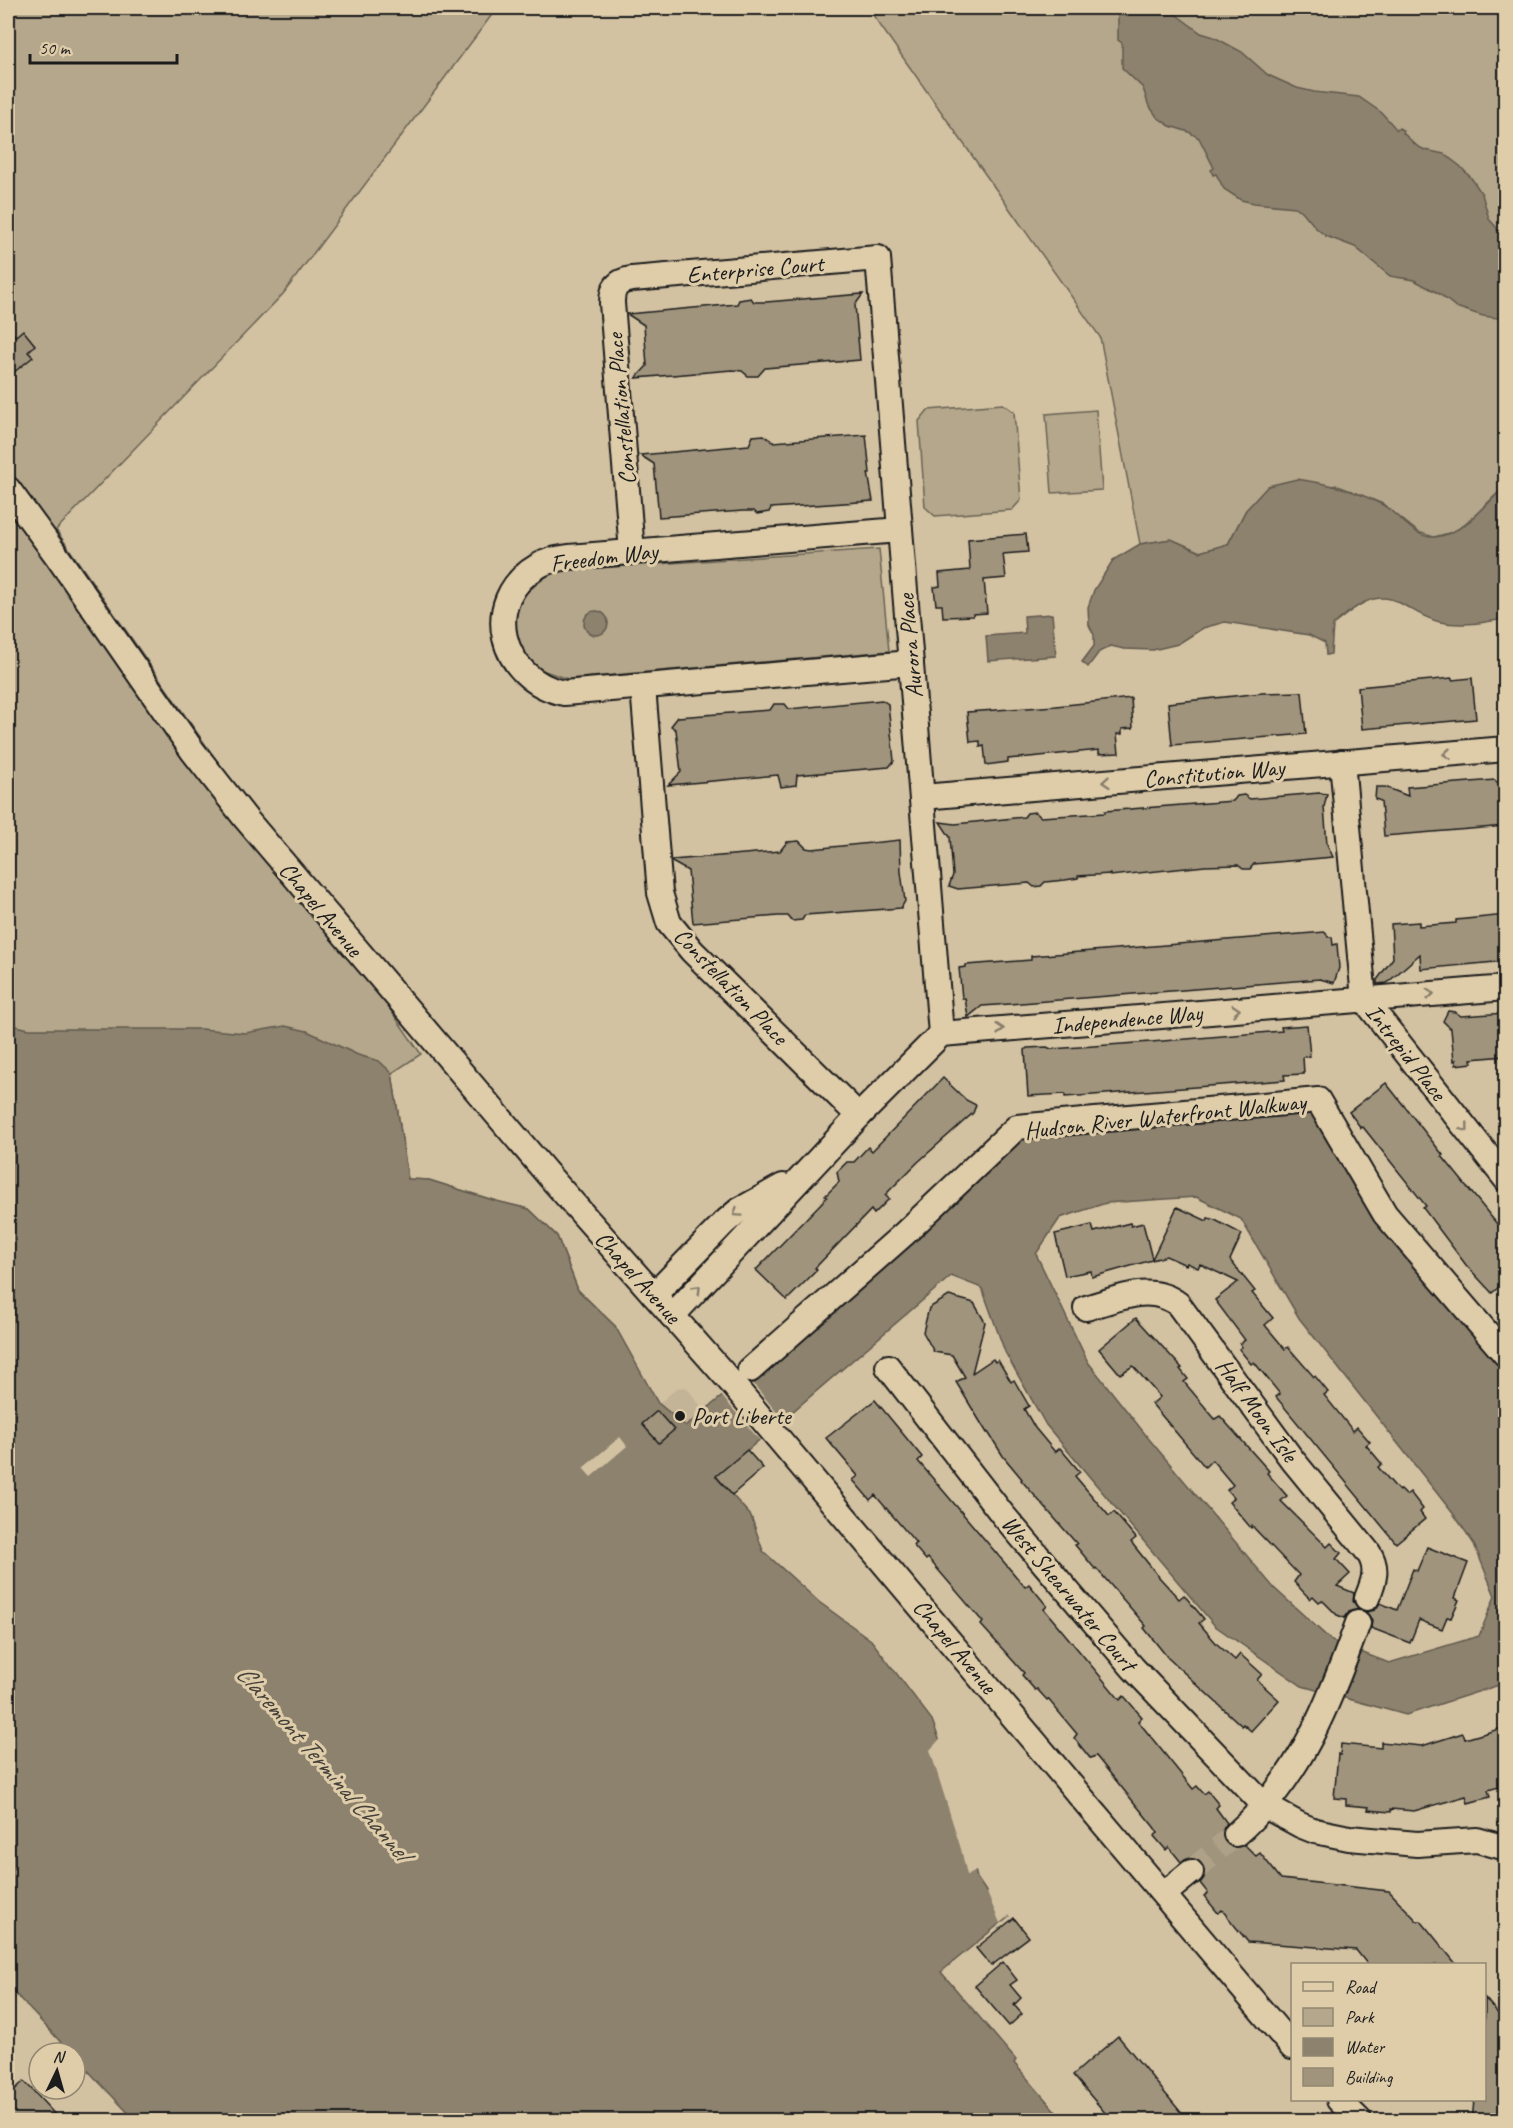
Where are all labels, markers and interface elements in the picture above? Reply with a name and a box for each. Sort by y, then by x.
scale bar [30,27,177,65]
text: 50 m [39,37,72,59]
street label: Enterprise Court [685,248,827,290]
street label: Constellation Place [599,330,643,486]
street label: Freedom Way [549,535,661,578]
street label: Aurora Place [890,591,929,699]
one-way arrow [1443,747,1452,760]
street label: Constitution Way [1143,752,1287,794]
one-way arrow [1102,775,1111,788]
street label: Chapel Avenue [273,855,371,964]
street label: Constellation Place [667,921,796,1053]
one-way arrow [1426,988,1435,1001]
street label: Independence Way [1051,997,1205,1040]
street label: Intrepid Place [1359,998,1454,1108]
one-way arrow [1231,1004,1240,1017]
one-way arrow [995,1023,1004,1036]
street label: Hudson River Waterfront Walkway [1023,1086,1309,1146]
one-way arrow [1458,1121,1469,1132]
one-way arrow [733,1206,744,1217]
street label: Chapel Avenue [588,1224,689,1331]
one-way arrow [690,1286,701,1296]
street label: Half Moon Isle [1209,1352,1306,1470]
place label: Port Liberte [692,1401,793,1431]
marker: Port Liberte [673,1409,687,1423]
street label: West Shearwater Court [995,1509,1145,1679]
street label: Chapel Avenue [907,1592,1005,1701]
water label: Claremont Terminal Channel [229,1658,422,1873]
legend [1291,1963,1486,2101]
text: Road [1345,1976,1378,1998]
text: Park [1345,2006,1375,2028]
text: Water [1345,2036,1386,2058]
north arrow [27,2041,87,2101]
text: N [52,2047,67,2068]
text: Building [1345,2066,1394,2088]

